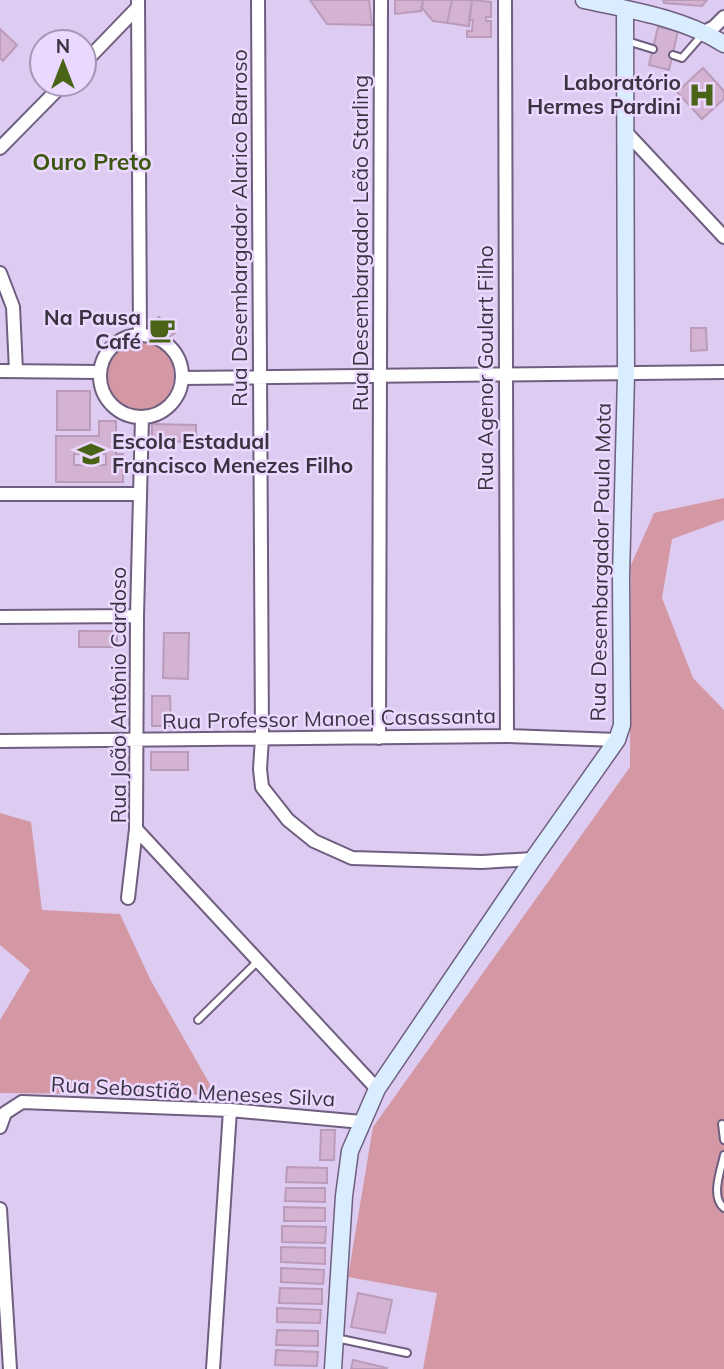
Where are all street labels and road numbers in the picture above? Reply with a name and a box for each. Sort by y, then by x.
street label: Rua Desembargador Alarico Barroso [226,49,252,407]
street label: Rua Desembargador Leão Starling [347,75,373,411]
street label: Rua Agenor Goulart Filho [472,245,498,491]
street label: Rua Desembargador Paula Mota [584,402,616,721]
street label: Rua João Antônio Cardoso [105,567,131,823]
street label: Rua Professor Manoel Casassanta [162,702,496,734]
street label: Rua Sebastião Meneses Silva [50,1071,336,1111]

